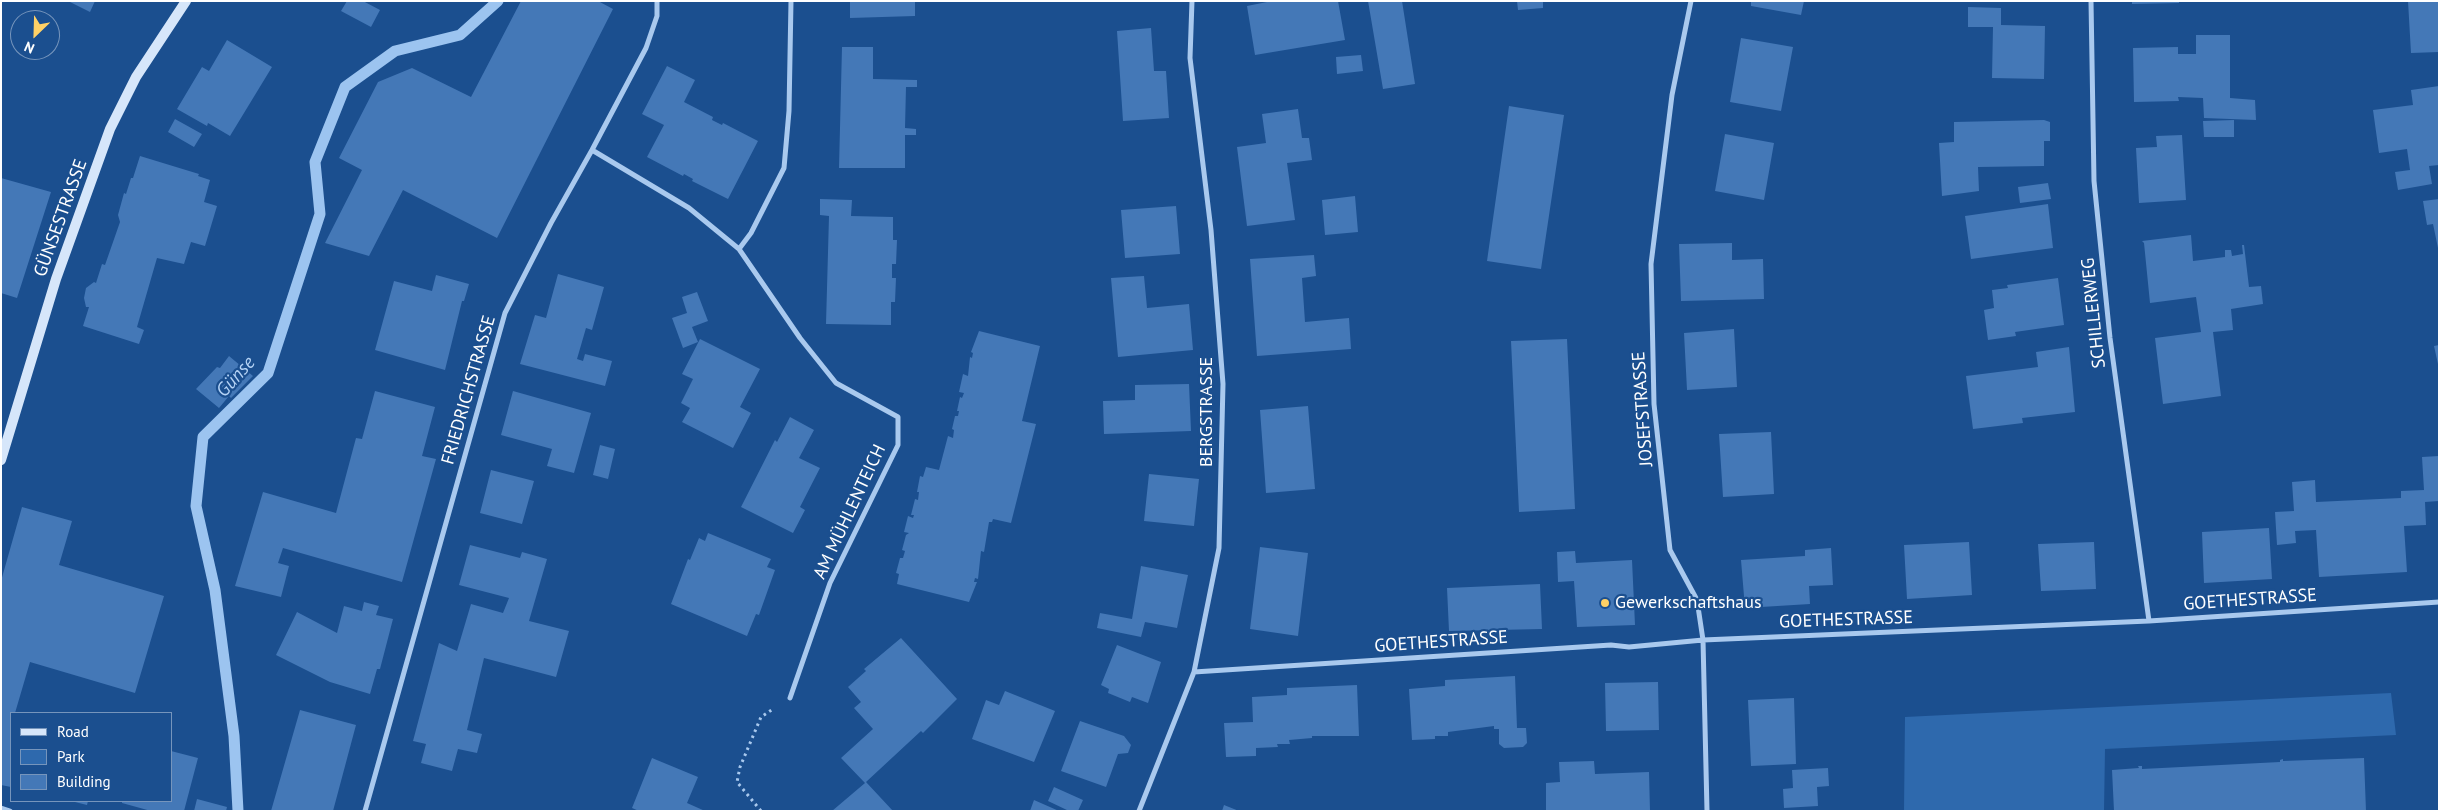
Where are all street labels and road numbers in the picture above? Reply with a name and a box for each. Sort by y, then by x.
street label: GÜNSESTRASSE [30,156,92,280]
street label: SCHILLERWEG [2077,257,2111,369]
street label: FRIEDRICHSTRASSE [437,313,501,467]
street label: JOSEFSTRASSE [1628,351,1658,467]
street label: BERGSTRASSE [1196,357,1218,467]
street label: AM MÜHLENTEICH [809,441,891,583]
street label: GOETHESTRASSE [2183,585,2317,615]
street label: GOETHESTRASSE [1779,607,1913,633]
street label: GOETHESTRASSE [1374,627,1508,657]

